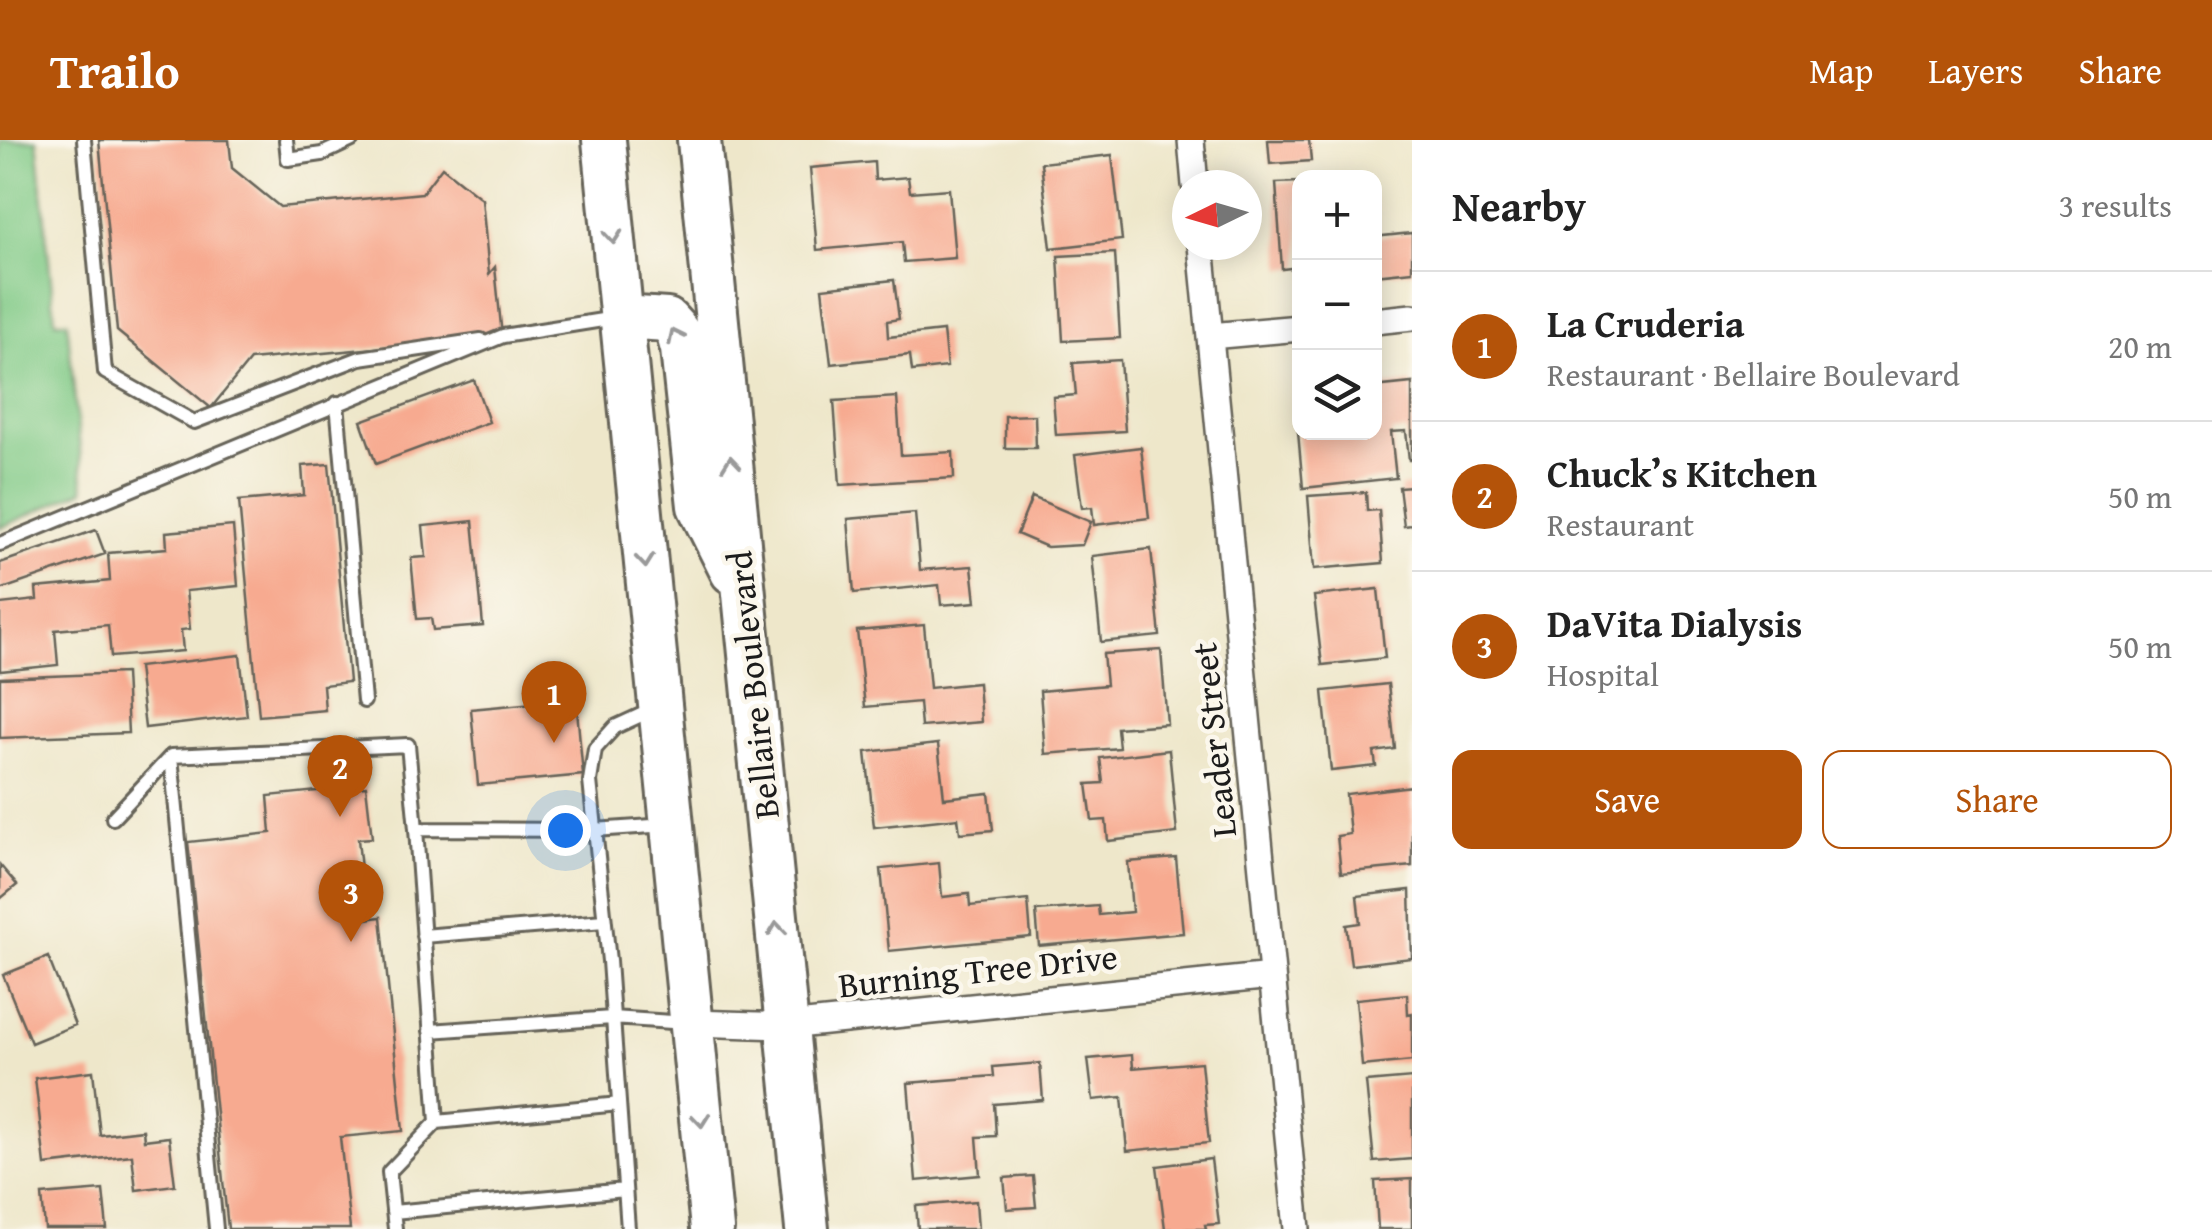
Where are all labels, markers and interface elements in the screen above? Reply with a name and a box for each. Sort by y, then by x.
text: Trailo [50,35,180,106]
text: Map [1809,45,1873,96]
text: Layers [1928,45,2023,96]
text: Share [2078,45,2162,96]
north arrow [1172,170,1262,260]
map controls [1292,170,1382,440]
button: + [1292,170,1382,260]
text: Nearby [1452,175,1586,236]
text: 3 results [2059,182,2172,229]
one-way arrow [602,229,624,245]
button: − [1292,260,1382,350]
text: La Cruderia [1547,295,1745,351]
text: 1 [1476,323,1493,370]
text: 20 m [2108,323,2172,370]
one-way arrow [668,328,688,346]
button: layers [1292,350,1382,440]
text: Restaurant · Bellaire Boulevard [1547,351,1960,398]
text: Chuck’s Kitchen [1547,445,1817,501]
one-way arrow [720,455,742,471]
text: 2 [1476,473,1493,520]
text: 50 m [2108,473,2172,520]
text: Restaurant [1547,501,1694,548]
street label: Bellaire Boulevard [713,548,792,822]
one-way arrow [634,553,655,569]
text: DaVita Dialysis [1547,595,1802,651]
text: 3 [1476,623,1493,670]
text: 50 m [2108,623,2172,670]
street label: Leader Street [1178,640,1249,840]
text: Hospital [1547,651,1659,698]
pin: 1 [522,660,586,743]
pin: 2 [308,734,372,817]
button: Save [1452,750,1802,849]
button: Share [1822,750,2172,849]
your location [540,805,591,856]
pin: 3 [318,860,384,942]
one-way arrow [767,921,788,937]
street label: Burning Tree Drive [836,931,1120,1011]
one-way arrow [689,1112,711,1128]

